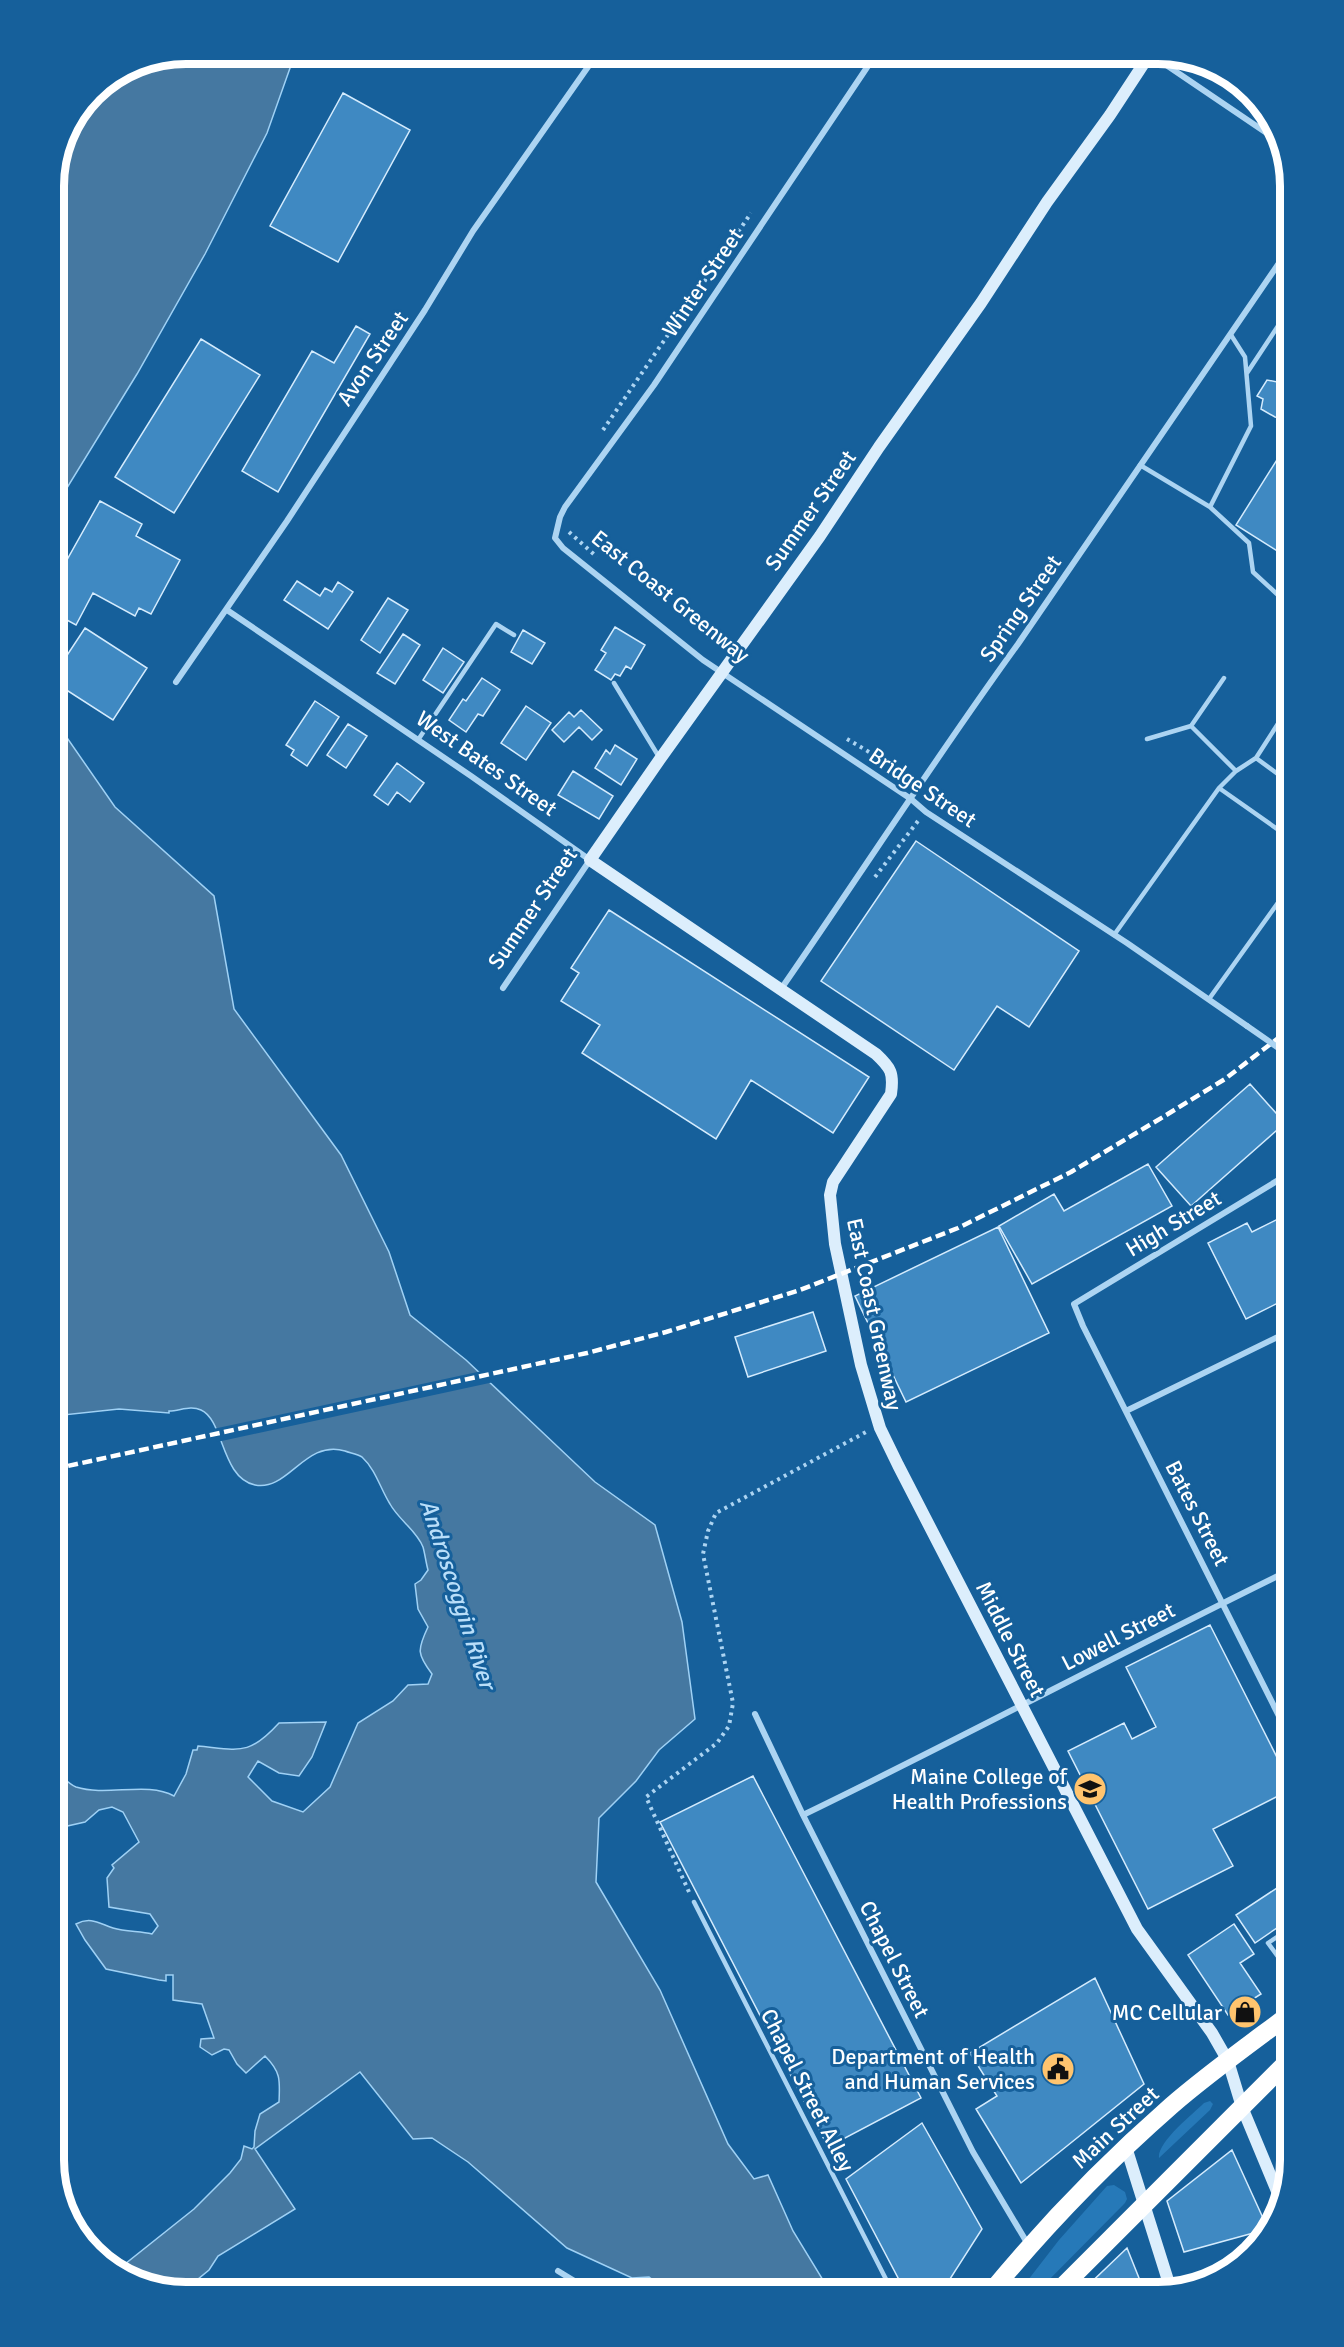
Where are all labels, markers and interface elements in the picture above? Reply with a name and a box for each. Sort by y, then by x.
street label: Winter Street [656,222,749,342]
street label: Avon Street [331,306,414,411]
street label: Summer Street [759,445,862,576]
street label: East Coast Greenway [586,524,756,669]
street label: Spring Street [974,549,1067,667]
street label: West Bates Street [411,705,562,822]
street label: Bridge Street [864,742,982,833]
street label: Summer Street [482,842,583,974]
street label: High Street [1121,1184,1226,1262]
street label: East Coast Greenway [841,1216,908,1413]
street label: Bates Street [1160,1456,1236,1571]
water label: Androscoggin River [413,1495,504,1696]
street label: Middle Street [970,1577,1051,1702]
street label: Lowell Street [1057,1596,1180,1677]
place label: Maine College of Health Professions [892,1763,1069,1815]
school or university icon: Maine College of Health Professions [1072,1771,1108,1807]
street label: Chapel Street [854,1896,936,2023]
shop icon: MC Cellular [1227,1994,1263,2030]
place label: MC Cellular [1112,1999,1222,2026]
street label: Chapel Street Alley [755,2004,861,2177]
place label: Department of Health and Human Services [831,2043,1035,2095]
public building icon: Department of Health and Human Services [1040,2051,1076,2087]
street label: Main Street [1066,2080,1165,2174]

